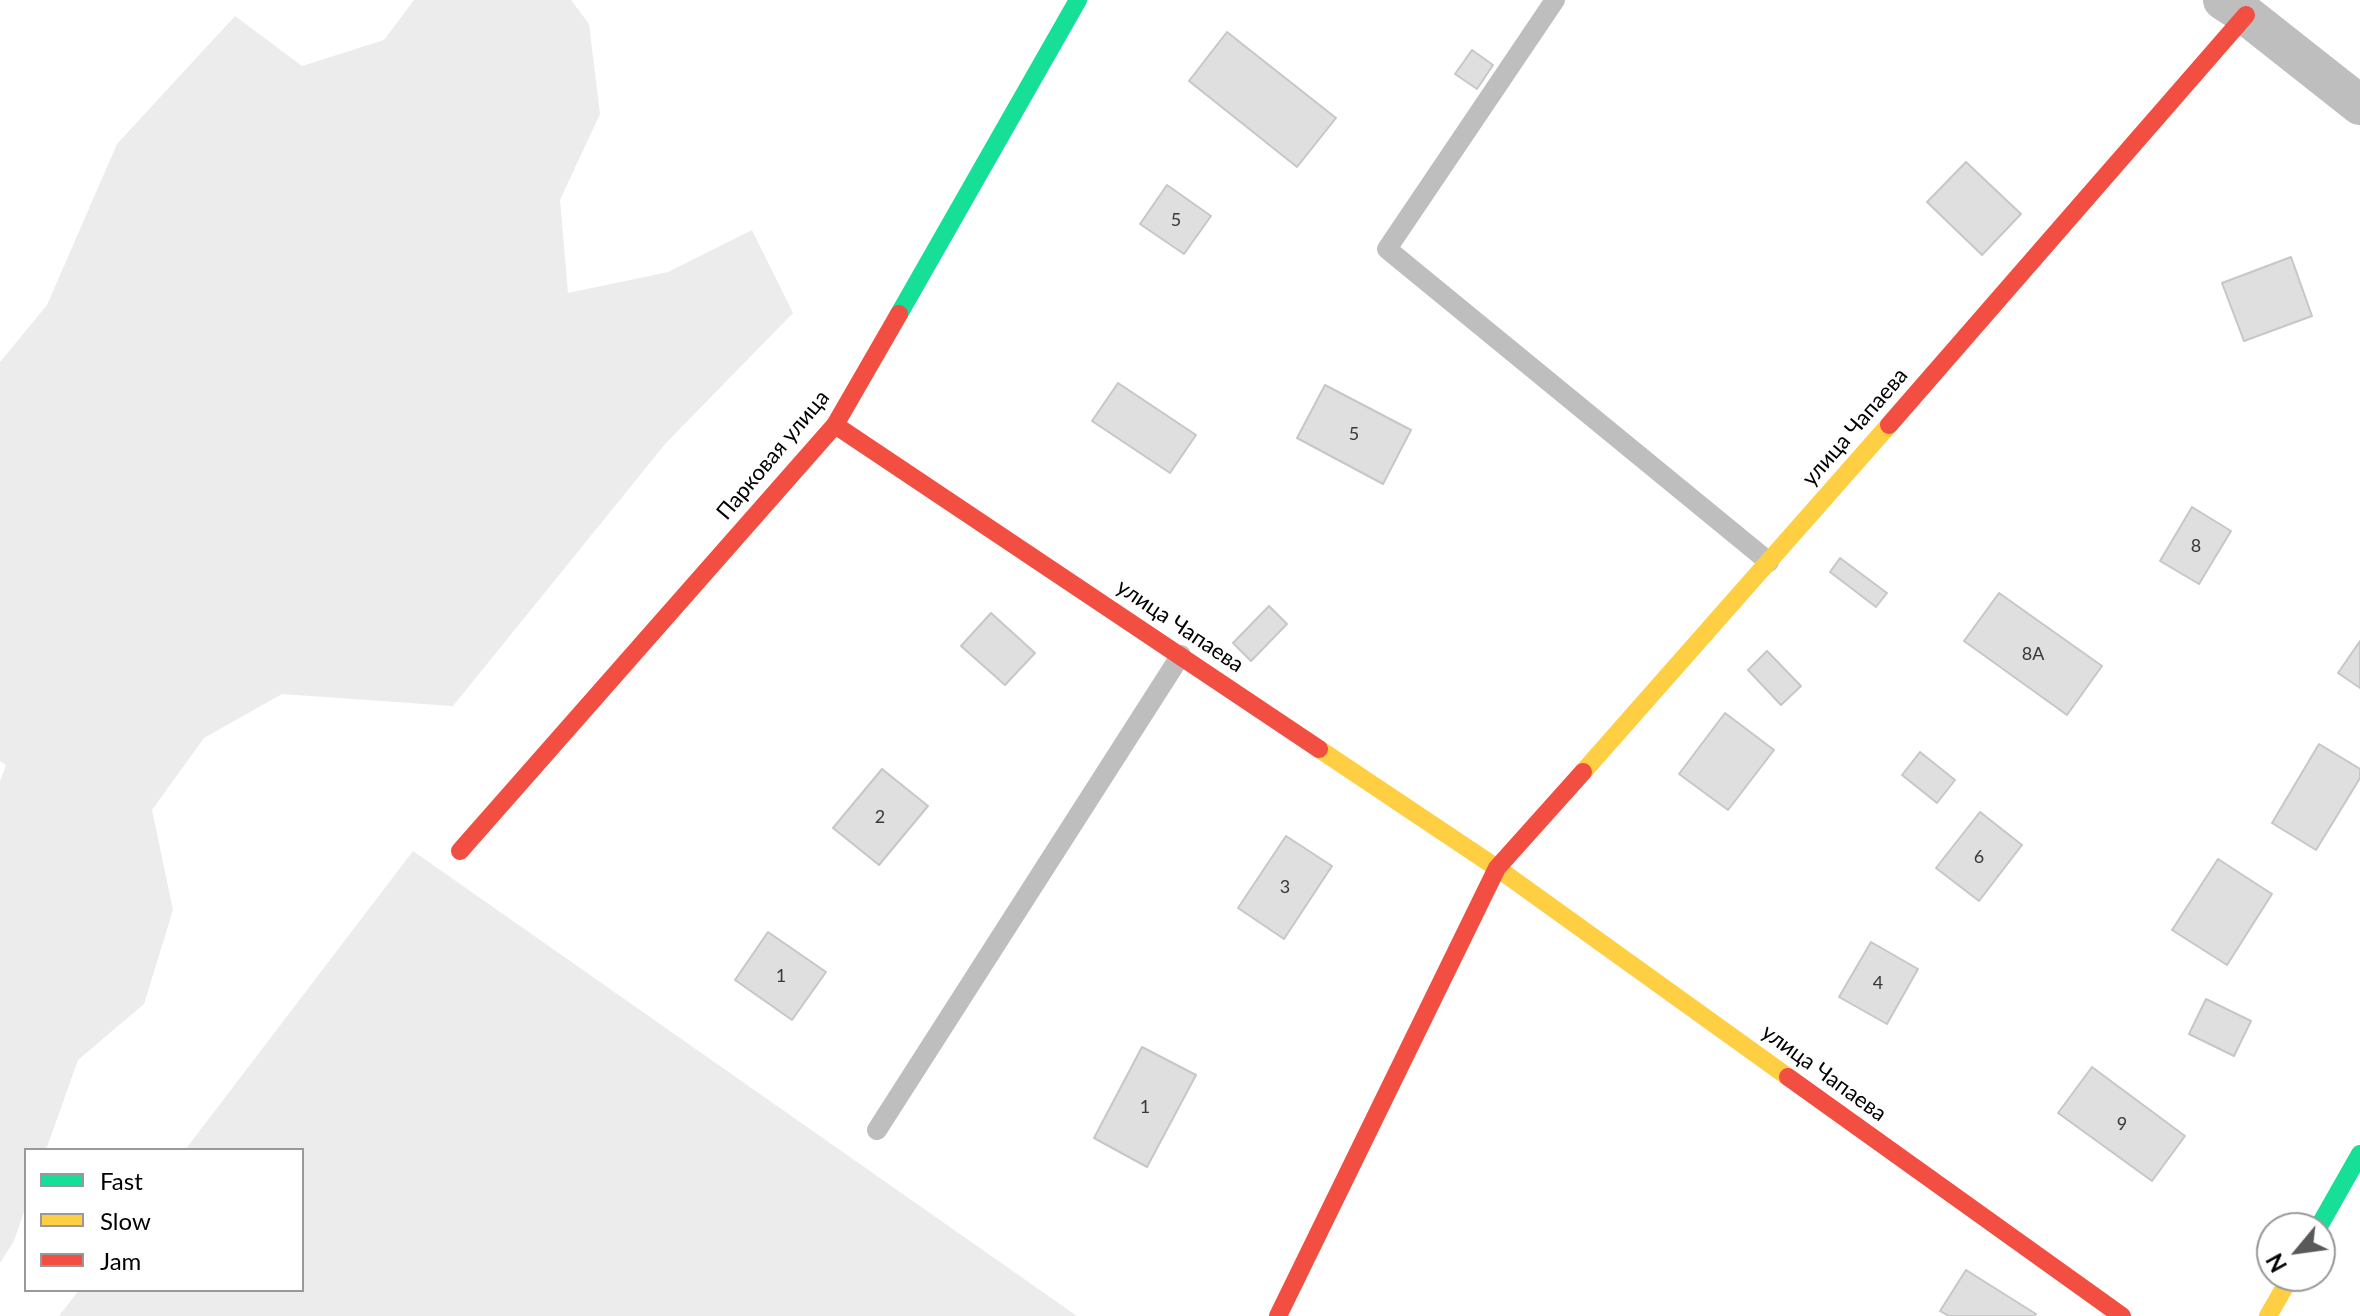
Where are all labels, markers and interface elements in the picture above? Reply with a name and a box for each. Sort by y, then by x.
house number: 5 [1171,209,1181,231]
street label: улица Чапаева [1797,363,1913,491]
street label: Парковая улица [711,385,835,525]
house number: 5 [1349,423,1359,445]
house number: 8 [2191,535,2201,557]
street label: улица Чапаева [1111,574,1249,678]
house number: 8А [2022,643,2044,665]
house number: 2 [875,806,885,828]
house number: 6 [1974,846,1984,868]
house number: 3 [1280,876,1290,898]
house number: 1 [776,965,786,987]
house number: 4 [1873,972,1883,994]
street label: улица Чапаева [1757,1019,1891,1127]
house number: 1 [1140,1096,1150,1118]
house number: 9 [2117,1113,2127,1135]
legend [24,1148,304,1292]
text: Fast [100,1166,143,1195]
text: Slow [100,1206,151,1235]
north arrow [2256,1212,2336,1292]
text: Jam [100,1246,141,1275]
text: N [2260,1249,2292,1277]

